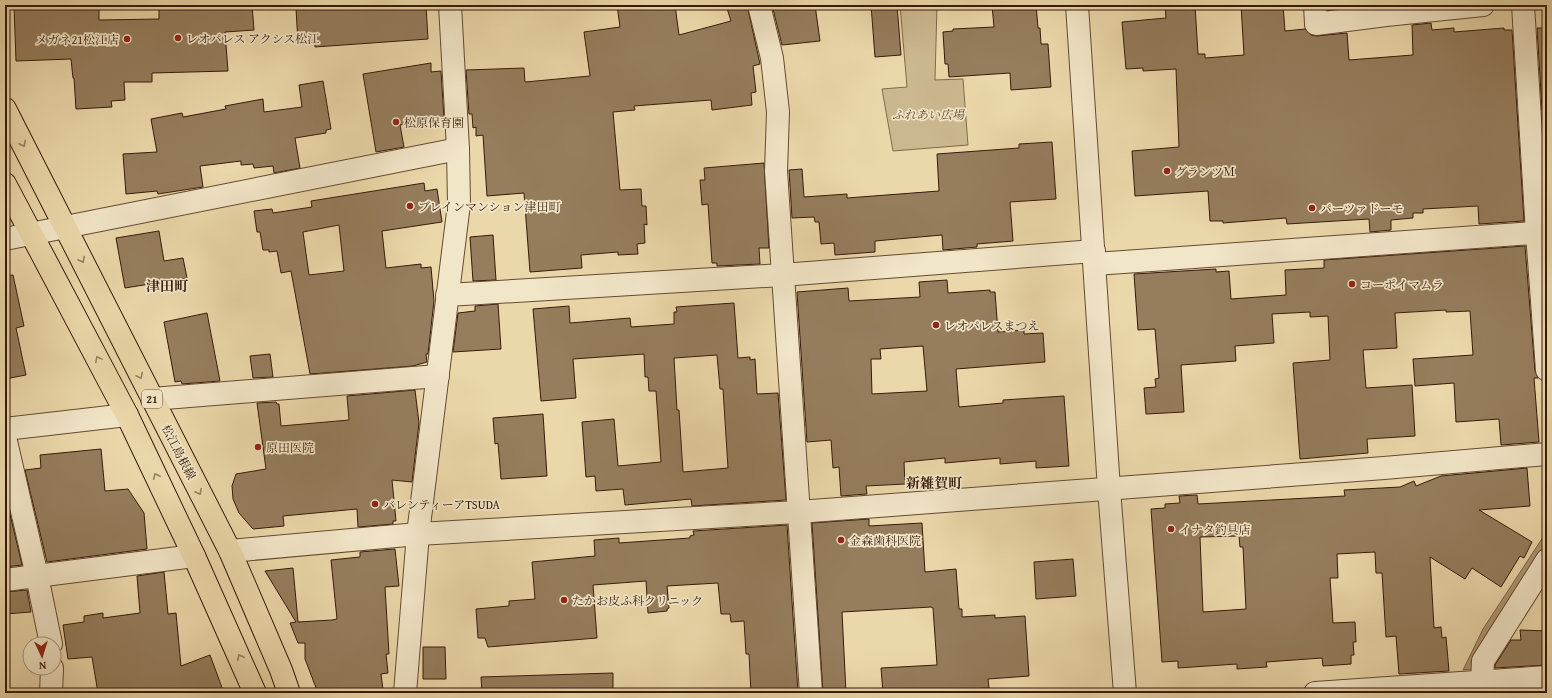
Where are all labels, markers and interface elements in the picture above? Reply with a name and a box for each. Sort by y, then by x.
place label: レオパレス アクシス松江 [186,30,319,47]
place label: メガネ21松江店 [35,31,119,48]
marker: レオパレス アクシス松江 [173,33,183,43]
marker: メガネ21松江店 [122,34,132,44]
park label: ふれあい広場 [892,106,965,123]
place label: 松原保育園 [404,114,464,131]
marker: 松原保育園 [391,117,401,127]
one-way arrow [18,140,26,147]
place label: グランツＭ [1175,163,1235,180]
marker: グランツＭ [1162,166,1172,176]
place label: ブレインマンション津田町 [418,198,560,215]
place label: パーツァドーモ [1320,200,1403,217]
marker: ブレインマンション津田町 [405,201,415,211]
marker: パーツァドーモ [1307,203,1317,213]
one-way arrow [77,255,84,263]
district label: 津田町 [146,276,189,296]
place label: コーポイマムラ [1360,276,1444,293]
marker: コーポイマムラ [1347,279,1357,289]
place label: レオパレスまつえ [944,317,1039,334]
marker: レオパレスまつえ [931,320,941,330]
one-way arrow [95,356,103,364]
one-way arrow [135,372,143,379]
road number: 21 [142,390,162,408]
street label: 松江島根線 [158,421,200,483]
place label: 原田医院 [266,439,314,456]
marker: 原田医院 [253,442,263,452]
one-way arrow [153,472,161,480]
district label: 新雑賀町 [906,473,963,493]
one-way arrow [195,487,202,495]
place label: バレンティーアTSUDA [383,496,501,513]
marker: バレンティーアTSUDA [370,499,380,509]
place label: イナタ釣具店 [1179,521,1250,538]
marker: イナタ釣具店 [1166,524,1176,534]
place label: 金森歯科医院 [849,532,921,549]
marker: 金森歯科医院 [836,535,846,545]
place label: たかお皮ふ科クリニック [572,592,703,609]
marker: たかお皮ふ科クリニック [559,595,569,605]
north arrow [22,636,62,676]
one-way arrow [237,654,245,662]
text: N [38,658,47,674]

